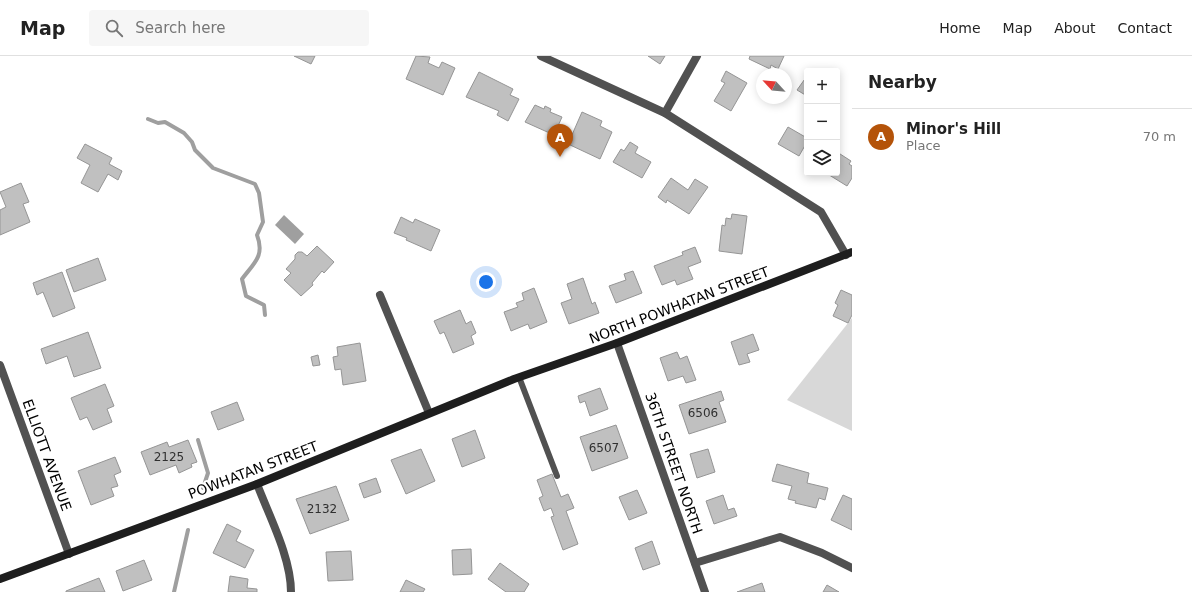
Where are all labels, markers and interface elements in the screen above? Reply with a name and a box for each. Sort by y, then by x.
search box [89,10,369,46]
text: Map [20,17,65,39]
icon: search [103,17,125,39]
text: Search here [135,19,225,37]
text: Home [939,20,981,36]
text: Map [1003,20,1032,36]
text: About [1054,20,1096,36]
text: Contact [1118,20,1172,36]
north arrow [756,68,792,104]
map controls [804,68,840,176]
button: + [804,68,840,104]
text: Nearby [868,72,937,92]
button: − [804,104,840,140]
text: Minor's Hill [906,120,1001,138]
pin: A [547,124,573,157]
text: A [876,129,886,144]
text: 70 m [1143,129,1176,144]
text: Place [906,138,941,153]
button: layers [804,140,840,176]
street label: NORTH POWHATAN STREET [587,263,772,347]
your location [476,272,496,292]
street label: 36TH STREET NORTH [642,390,706,536]
street label: ELLIOTT AVENUE [19,397,75,513]
house number: 6506 [688,406,718,420]
street label: POWHATAN STREET [186,438,321,502]
house number: 6507 [589,441,619,455]
house number: 2125 [154,450,184,464]
house number: 2132 [307,502,337,516]

